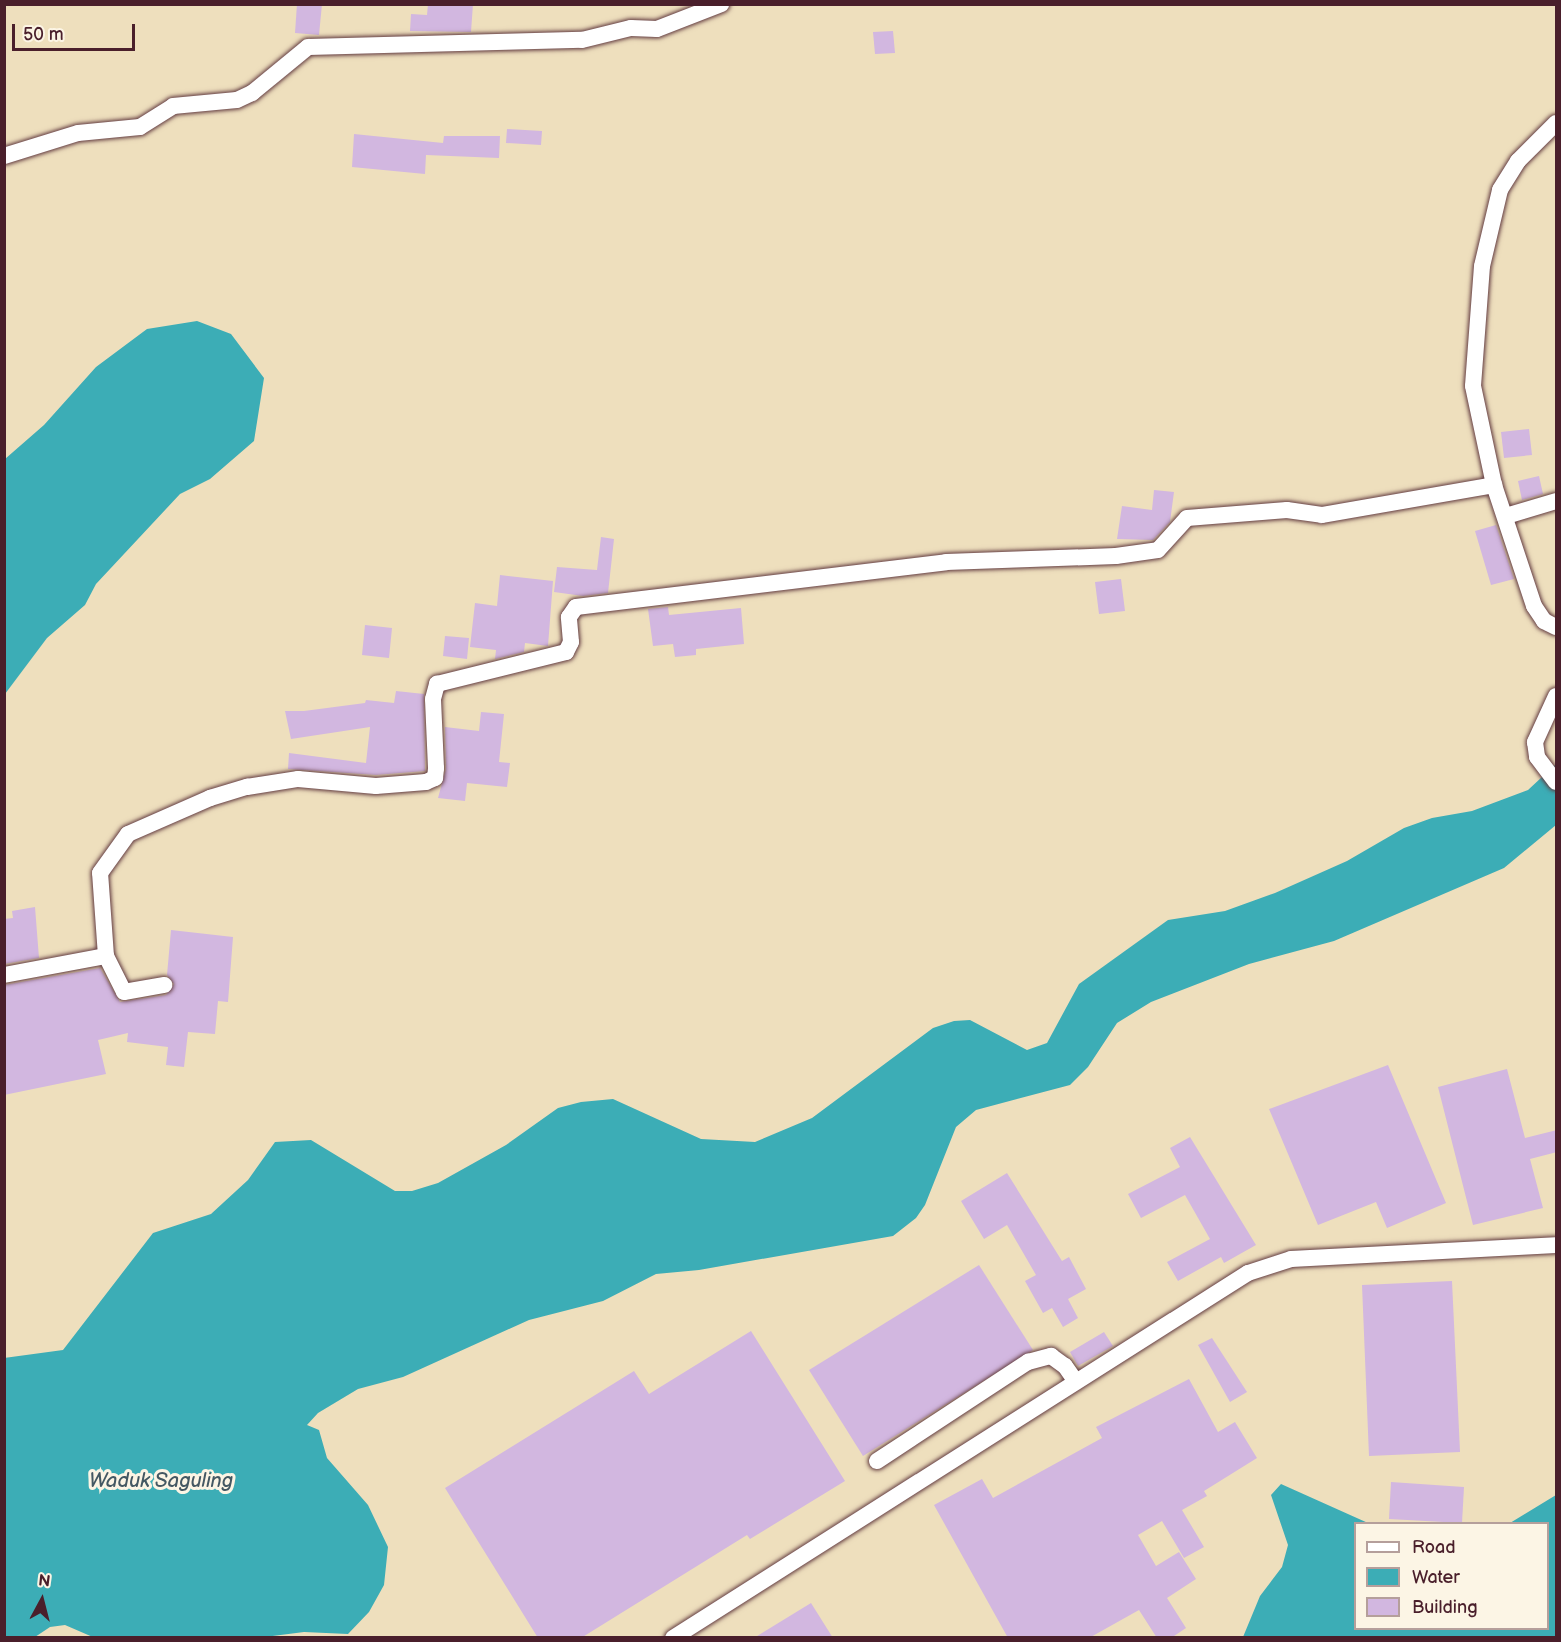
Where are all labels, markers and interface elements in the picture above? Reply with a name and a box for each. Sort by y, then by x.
scale bar [15,12,138,50]
text: 50 m [23,24,64,45]
water label: Waduk Saguling [89,1469,233,1493]
legend [1354,1522,1549,1630]
text: Road [1412,1537,1456,1558]
text: Water [1412,1567,1460,1588]
north arrow [12,1570,72,1630]
text: N [37,1571,51,1592]
text: Building [1412,1597,1478,1618]

